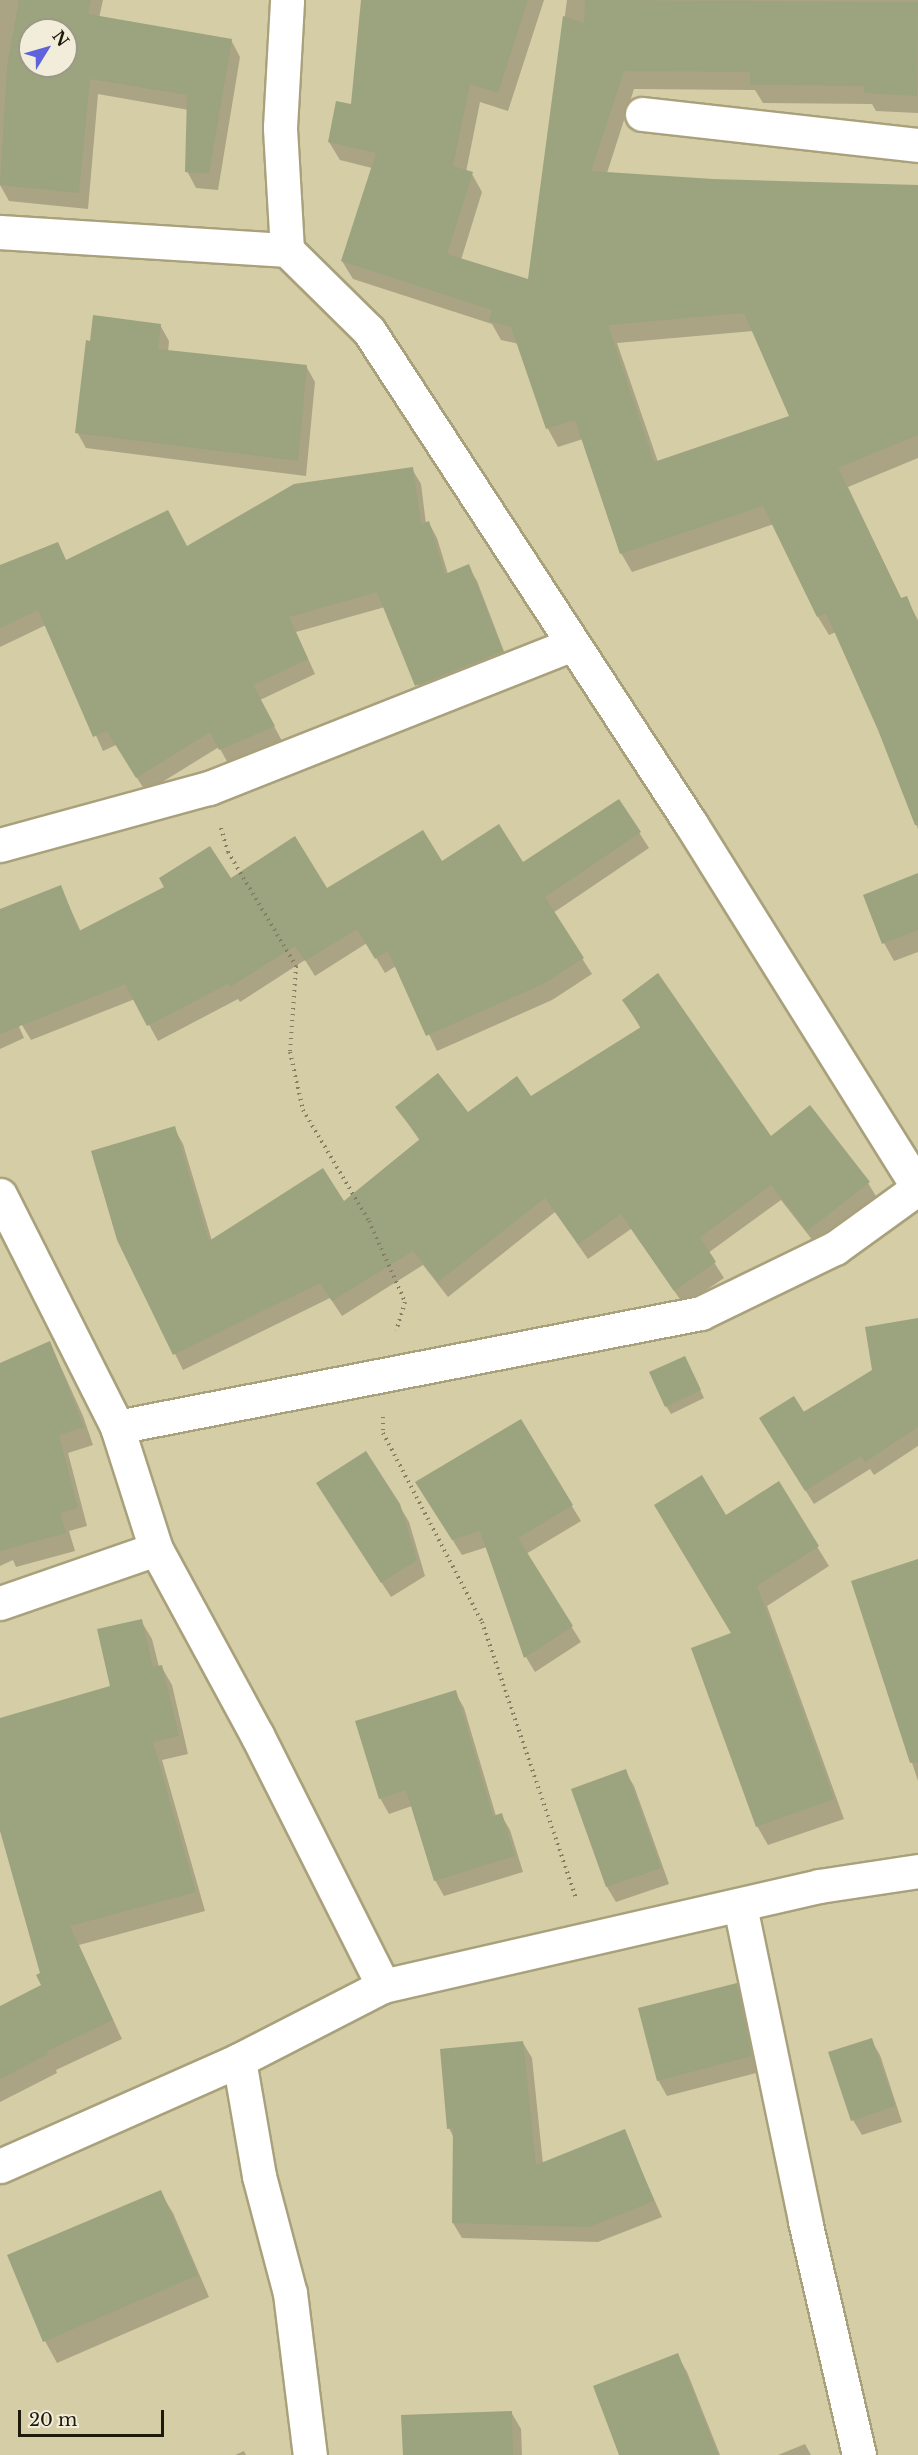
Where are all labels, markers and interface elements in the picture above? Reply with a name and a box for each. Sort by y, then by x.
north arrow [18,18,78,78]
text: N [48,26,73,50]
scale bar [21,2398,166,2436]
text: 20 m [29,2409,77,2431]

